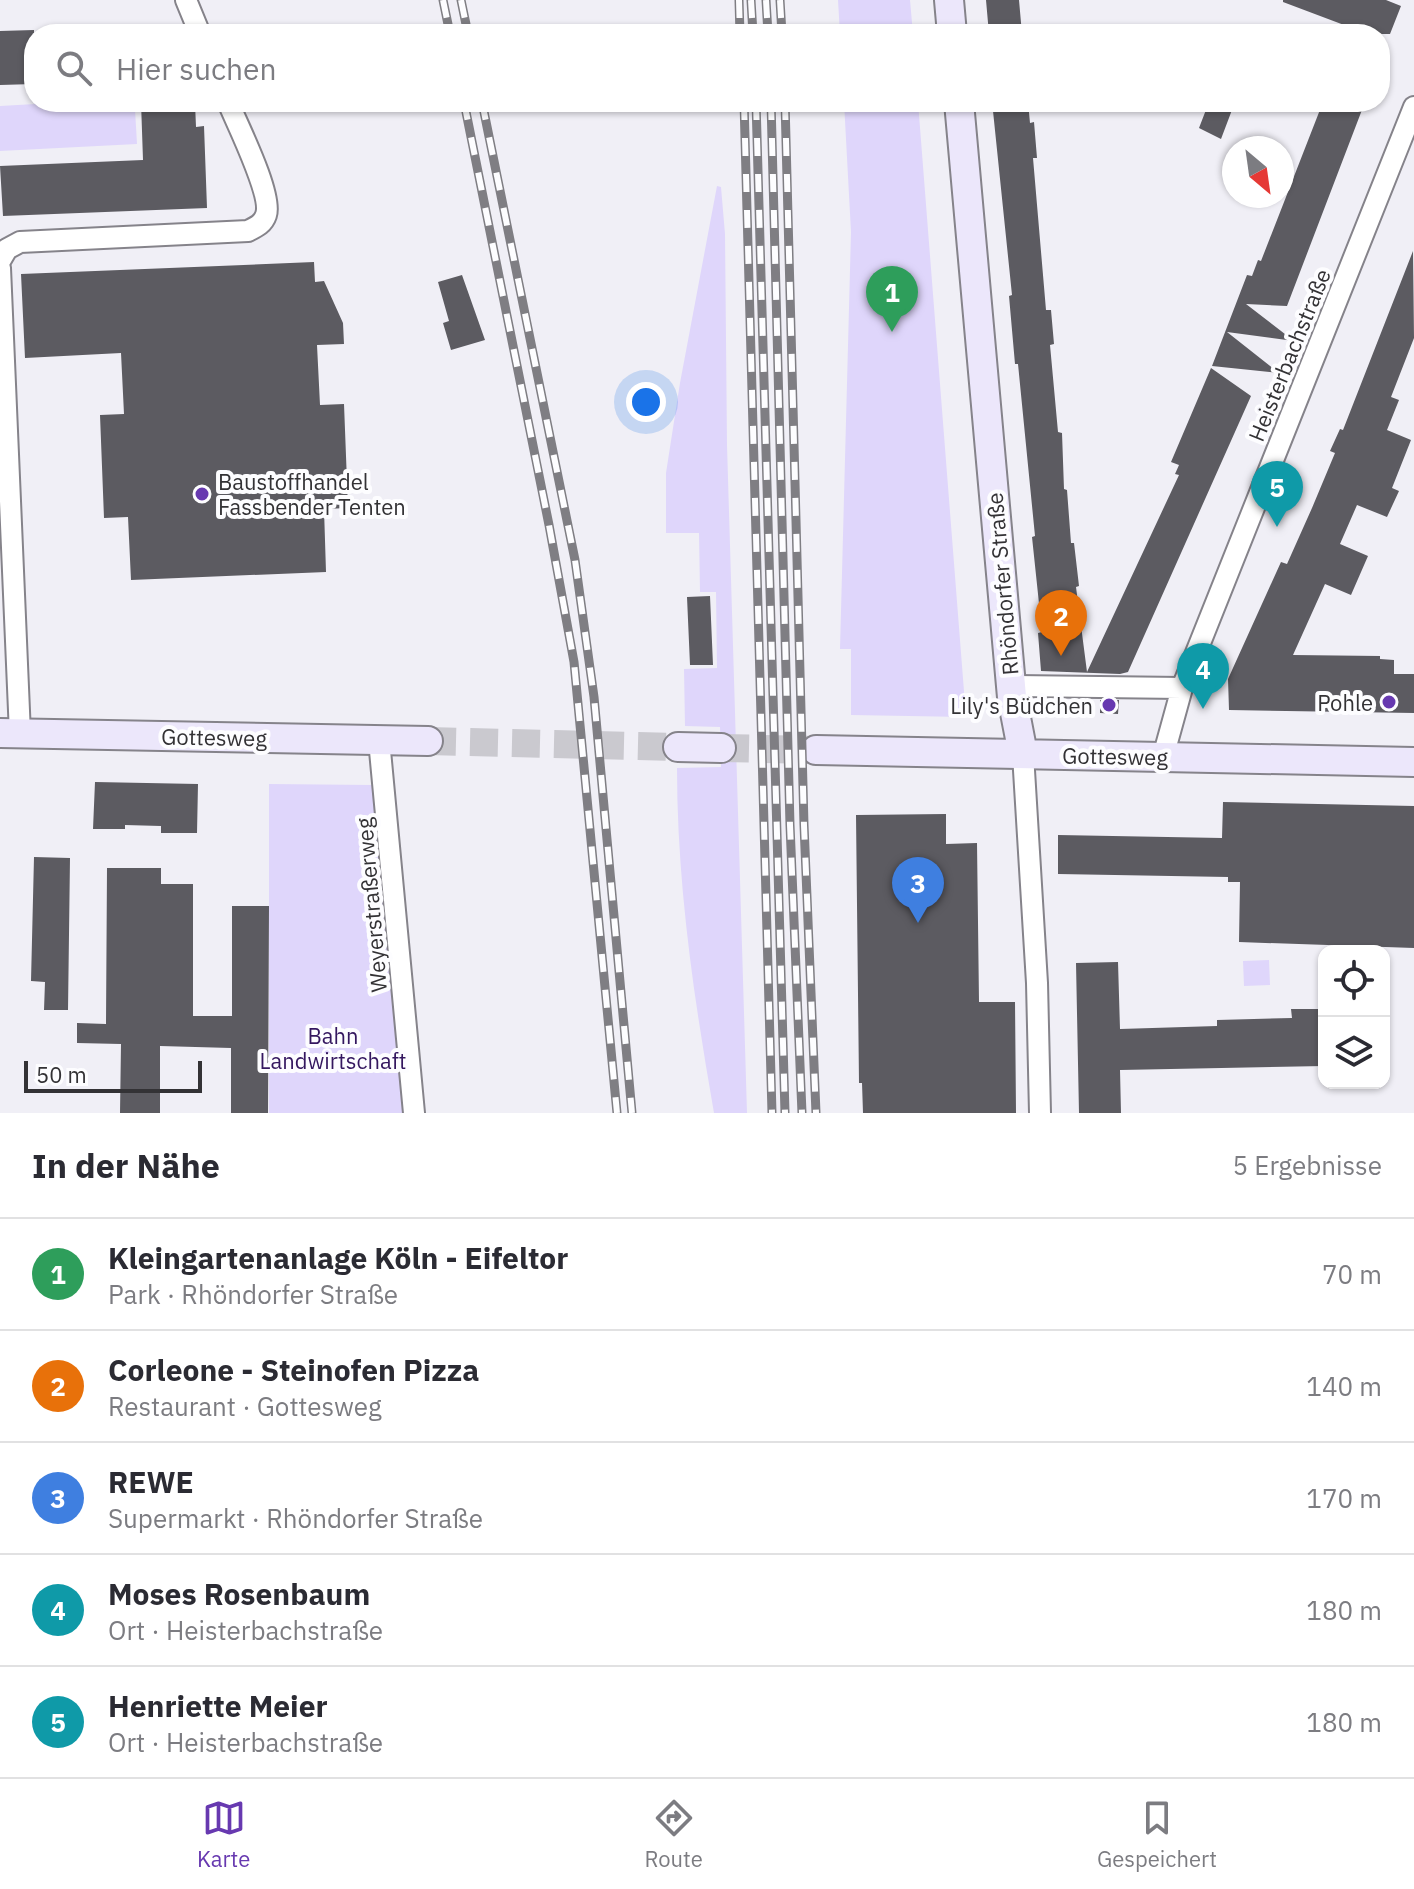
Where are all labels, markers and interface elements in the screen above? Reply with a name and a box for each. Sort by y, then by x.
search box [24,24,1390,112]
icon: search [52,46,96,90]
text: Hier suchen [116,49,277,88]
north arrow [1222,136,1294,208]
street label: Heisterbachstraße [1241,264,1337,446]
pin: 1 [866,266,918,332]
your location [626,382,666,422]
pin: 5 [1251,461,1303,527]
place label: Baustoffhandel Fassbender Tenten [218,467,406,521]
marker: Baustoffhandel Fassbender Tenten [193,485,211,503]
street label: Rhöndorfer Straße [980,491,1024,677]
pin: 2 [1035,590,1087,656]
pin: 4 [1177,643,1229,709]
place label: Pohle [1317,688,1373,717]
place label: Lily's Büdchen [950,691,1093,720]
marker: Pohle [1380,693,1398,711]
marker: Lily's Büdchen [1100,696,1118,714]
street label: Gottesweg [161,722,268,752]
street label: Gottesweg [1062,741,1169,771]
street label: Weyerstraßerweg [349,816,393,993]
pin: 3 [892,857,944,923]
map controls [1318,945,1390,1089]
button: locate [1318,945,1390,1017]
button: layers [1318,1017,1390,1089]
park label: Bahn Landwirtschaft [259,1021,407,1075]
scale bar [24,1057,202,1093]
text: 50 m [36,1060,87,1089]
text: In der Nähe [32,1143,220,1187]
text: 5 Ergebnisse [1233,1148,1382,1182]
text: Kleingartenanlage Köln - Eifeltor [108,1238,568,1277]
text: 1 [50,1257,66,1291]
text: 70 m [1322,1257,1382,1291]
text: Park · Rhöndorfer Straße [108,1277,398,1311]
text: Corleone - Steinofen Pizza [108,1350,479,1389]
text: 2 [50,1369,66,1403]
text: 140 m [1306,1369,1382,1403]
text: Restaurant · Gottesweg [108,1389,382,1423]
text: REWE [108,1462,194,1501]
text: 3 [50,1481,66,1515]
text: 170 m [1306,1481,1382,1515]
text: Supermarkt · Rhöndorfer Straße [108,1501,483,1535]
text: Moses Rosenbaum [108,1574,370,1613]
text: 4 [50,1593,66,1627]
text: 180 m [1306,1593,1382,1627]
text: Ort · Heisterbachstraße [108,1613,383,1647]
text: Henriette Meier [108,1686,328,1725]
text: 5 [50,1705,66,1739]
text: 180 m [1306,1705,1382,1739]
text: Ort · Heisterbachstraße [108,1725,383,1759]
tab: Karte [197,1796,250,1873]
tab: Route [645,1796,703,1873]
tab: Gespeichert [1097,1796,1217,1873]

